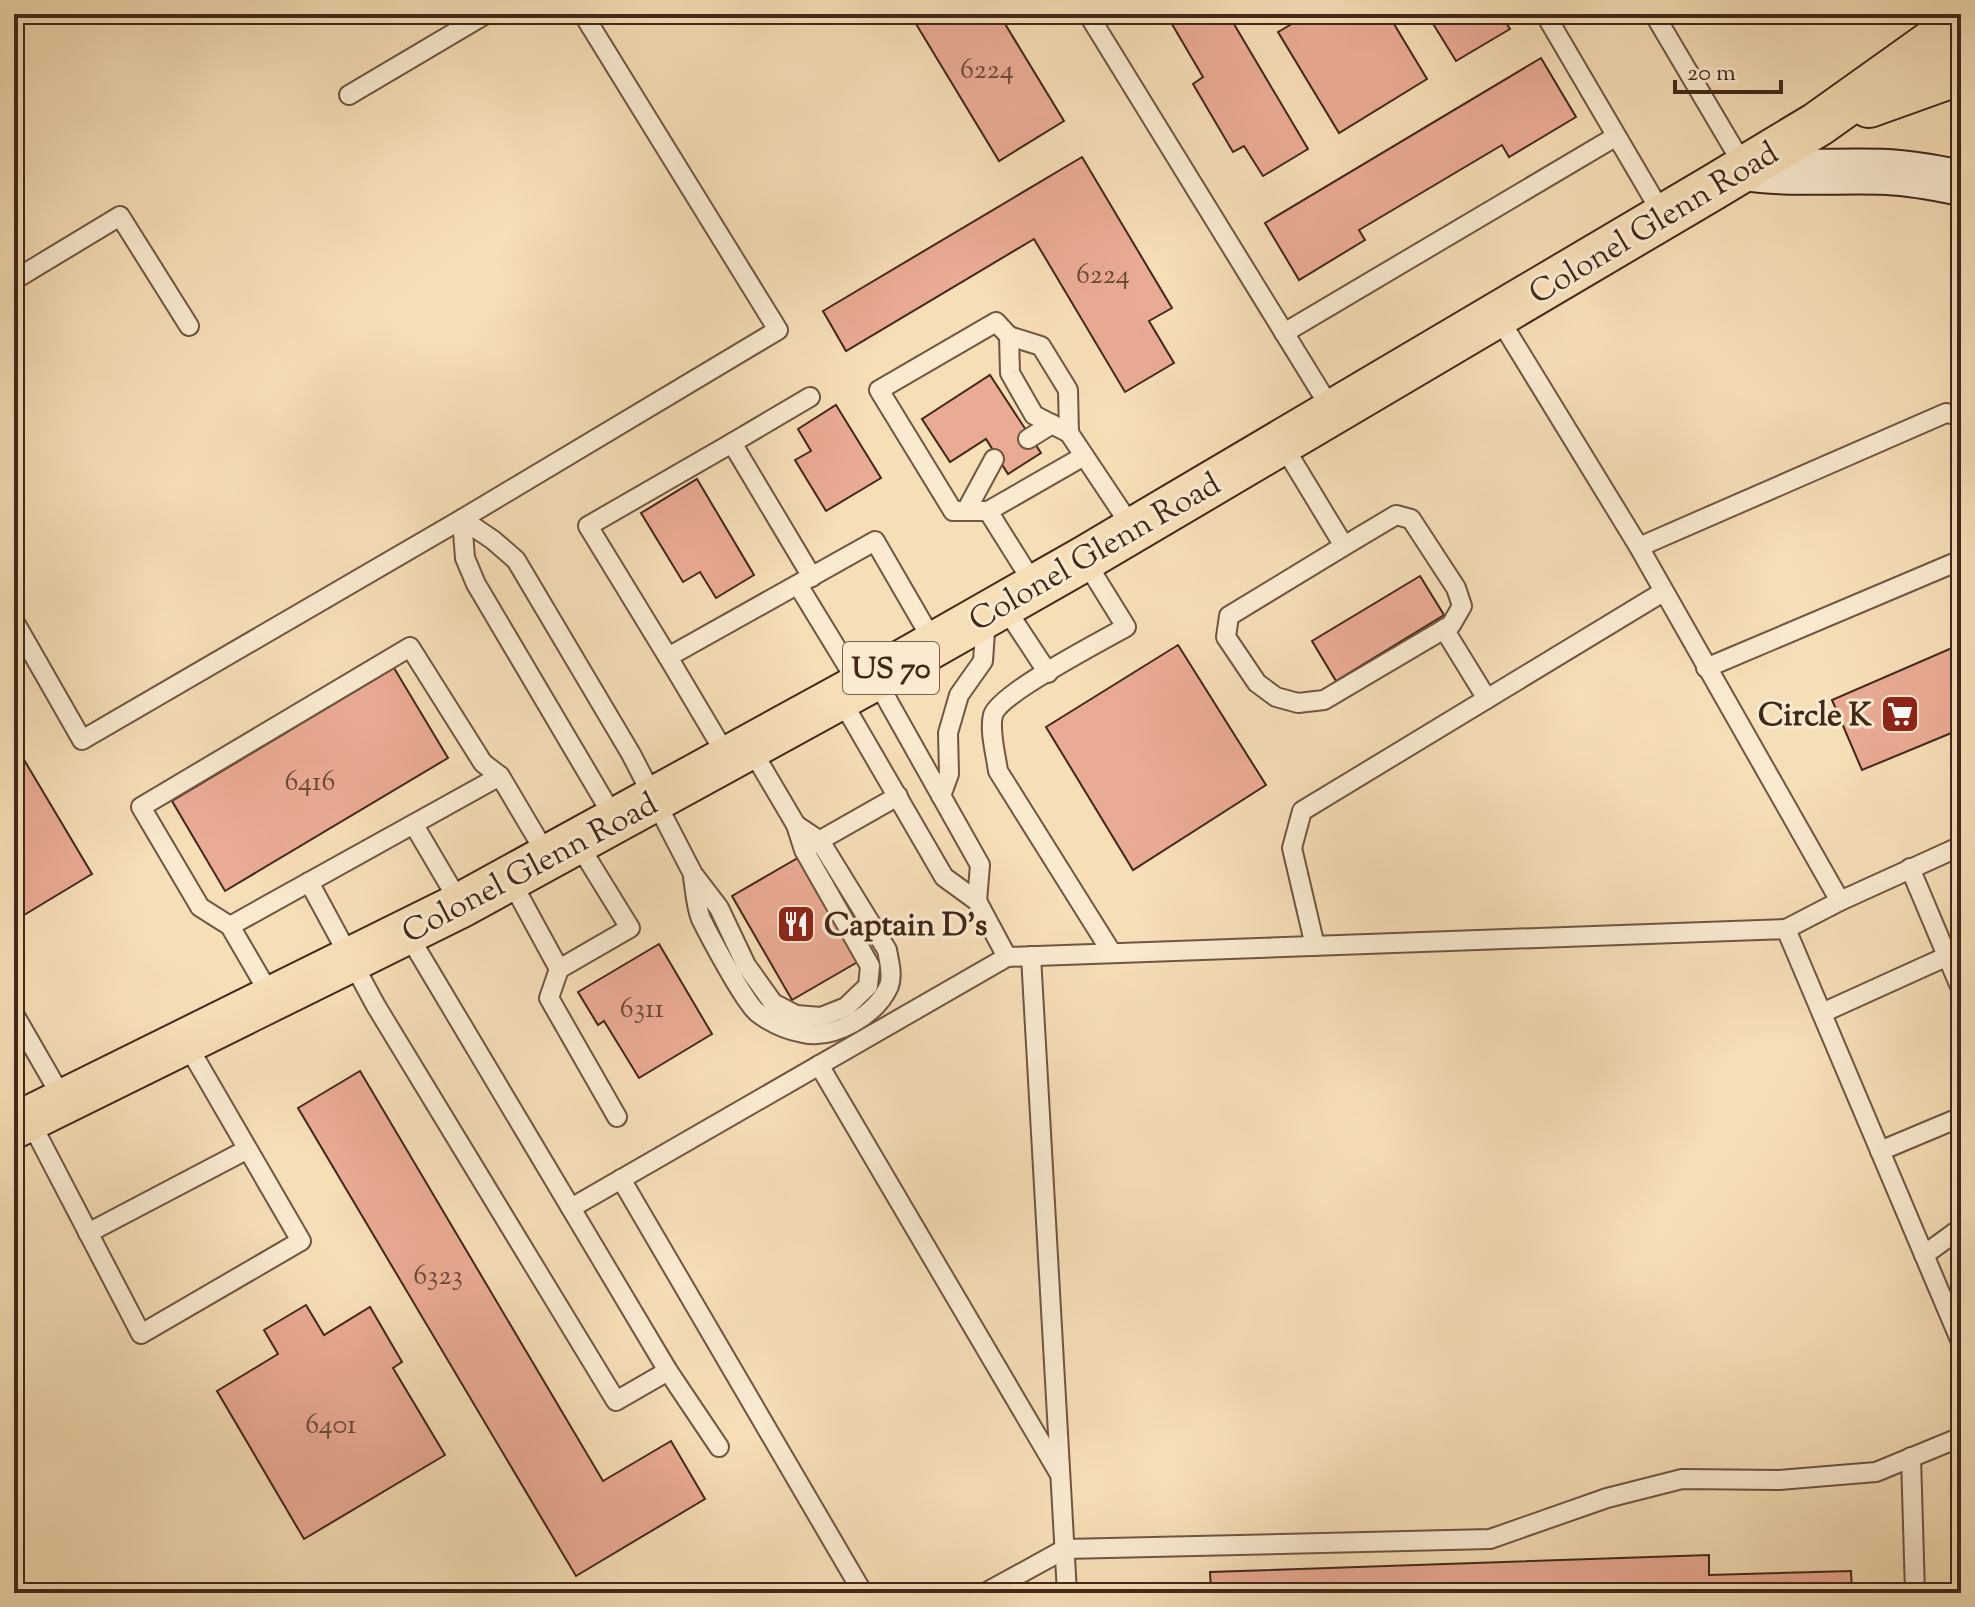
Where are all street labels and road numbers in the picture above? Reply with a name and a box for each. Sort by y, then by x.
street label: Colonel Glenn Road [1521,132,1788,317]
street label: Colonel Glenn Road [961,463,1230,644]
road number: US 70 [843,642,939,694]
street label: Colonel Glenn Road [394,783,666,957]

